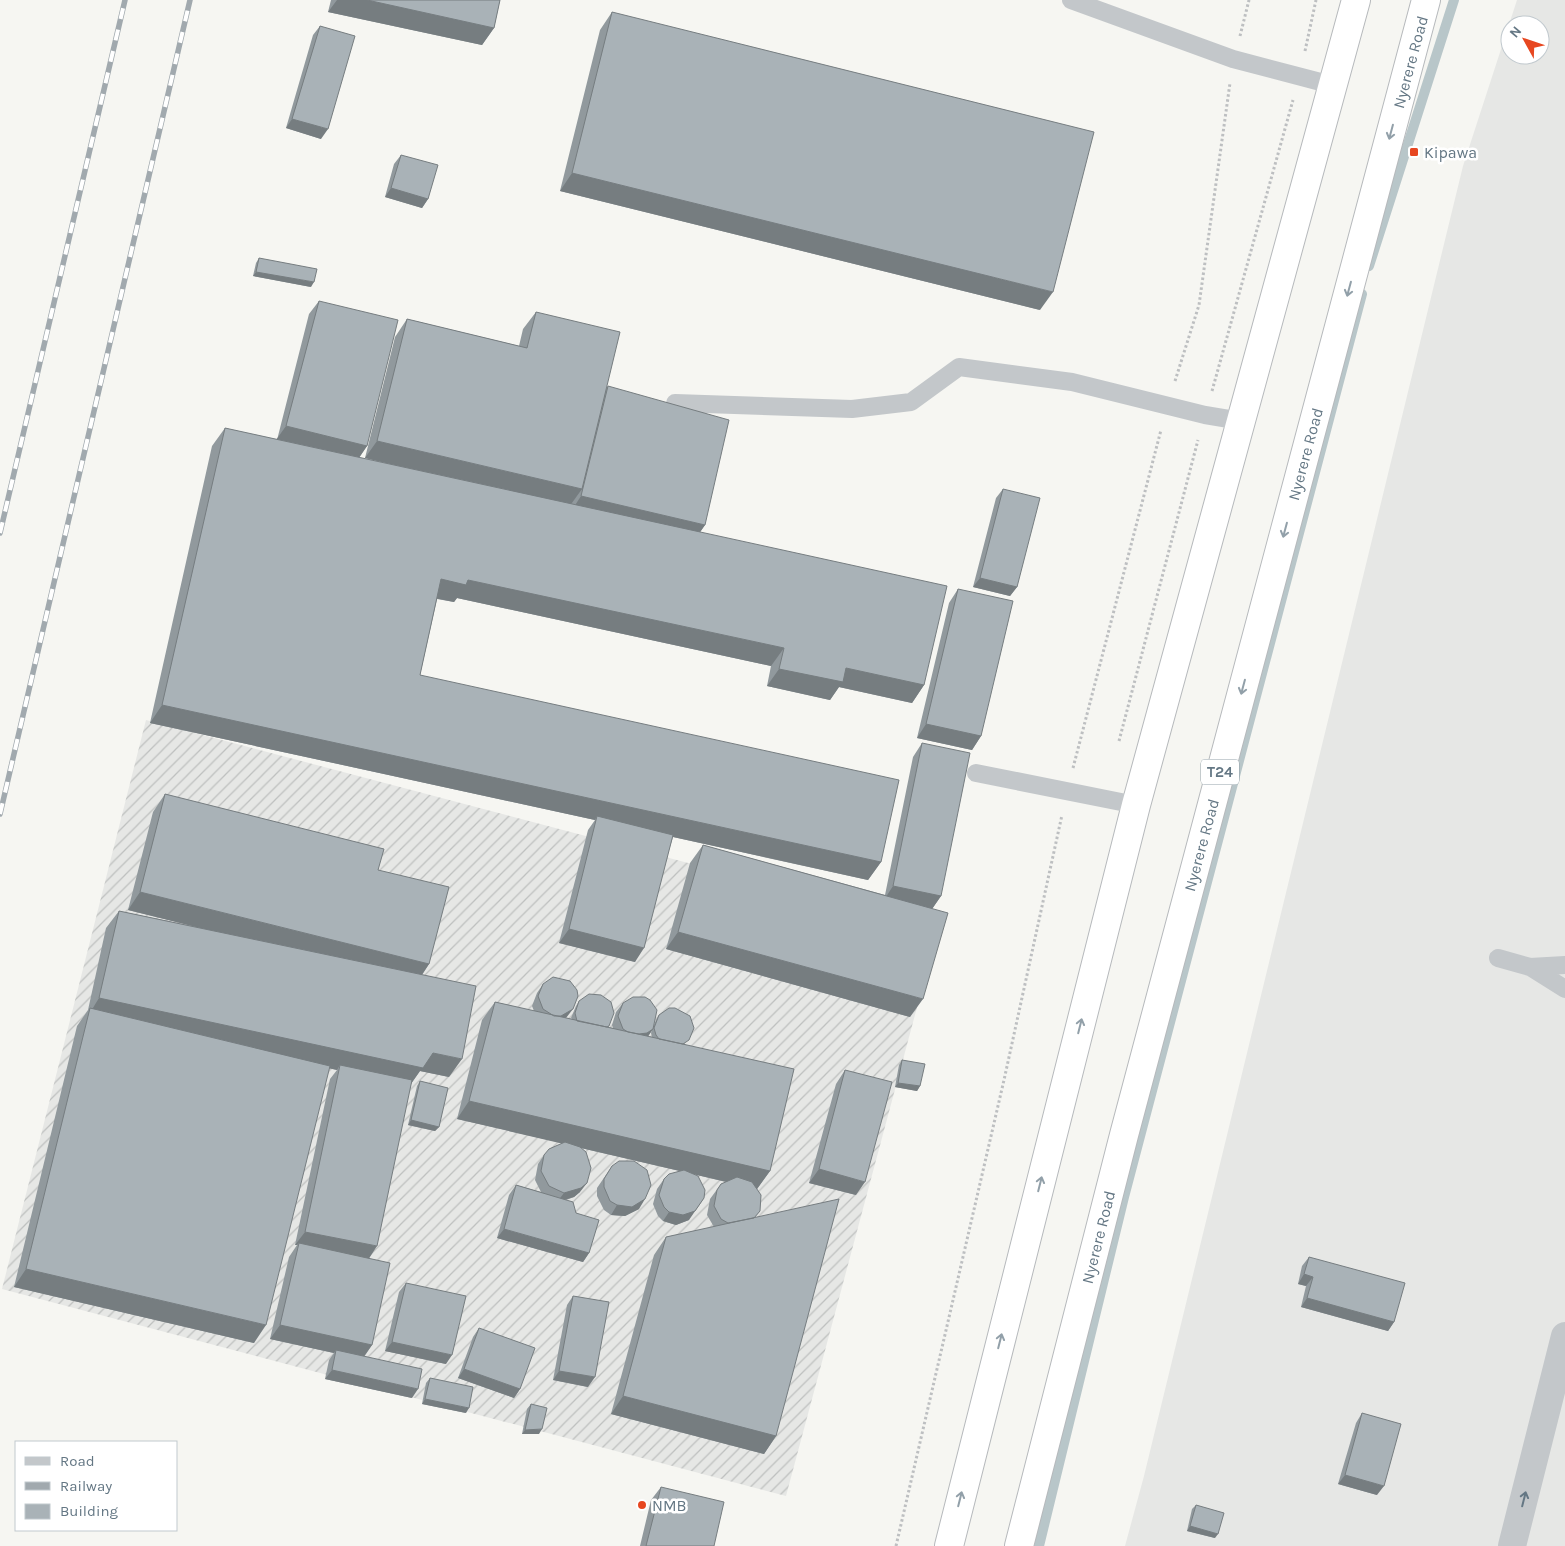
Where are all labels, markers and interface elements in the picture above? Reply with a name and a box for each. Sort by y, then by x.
street label: Nyerere Road [1389,14,1432,111]
north arrow [1500,15,1550,65]
text: N [1506,23,1525,41]
one-way arrow [1386,123,1395,139]
place label: Kipawa [1424,143,1477,162]
marker: Kipawa [1408,146,1420,158]
one-way arrow [1344,280,1353,296]
street label: Nyerere Road [1284,406,1327,503]
one-way arrow [1280,522,1289,538]
one-way arrow [1238,679,1247,695]
road number: T24 [1201,760,1239,784]
street label: Nyerere Road [1180,797,1223,894]
one-way arrow [1075,1018,1085,1034]
one-way arrow [1036,1176,1045,1192]
street label: Nyerere Road [1078,1189,1119,1286]
one-way arrow [996,1334,1005,1350]
legend [15,1441,178,1531]
text: Road [60,1452,95,1470]
text: Railway [60,1477,112,1495]
one-way arrow [956,1491,966,1507]
one-way arrow [1519,1491,1529,1507]
place label: NMB [652,1496,686,1515]
marker: NMB [636,1499,648,1511]
text: Building [60,1502,118,1520]

